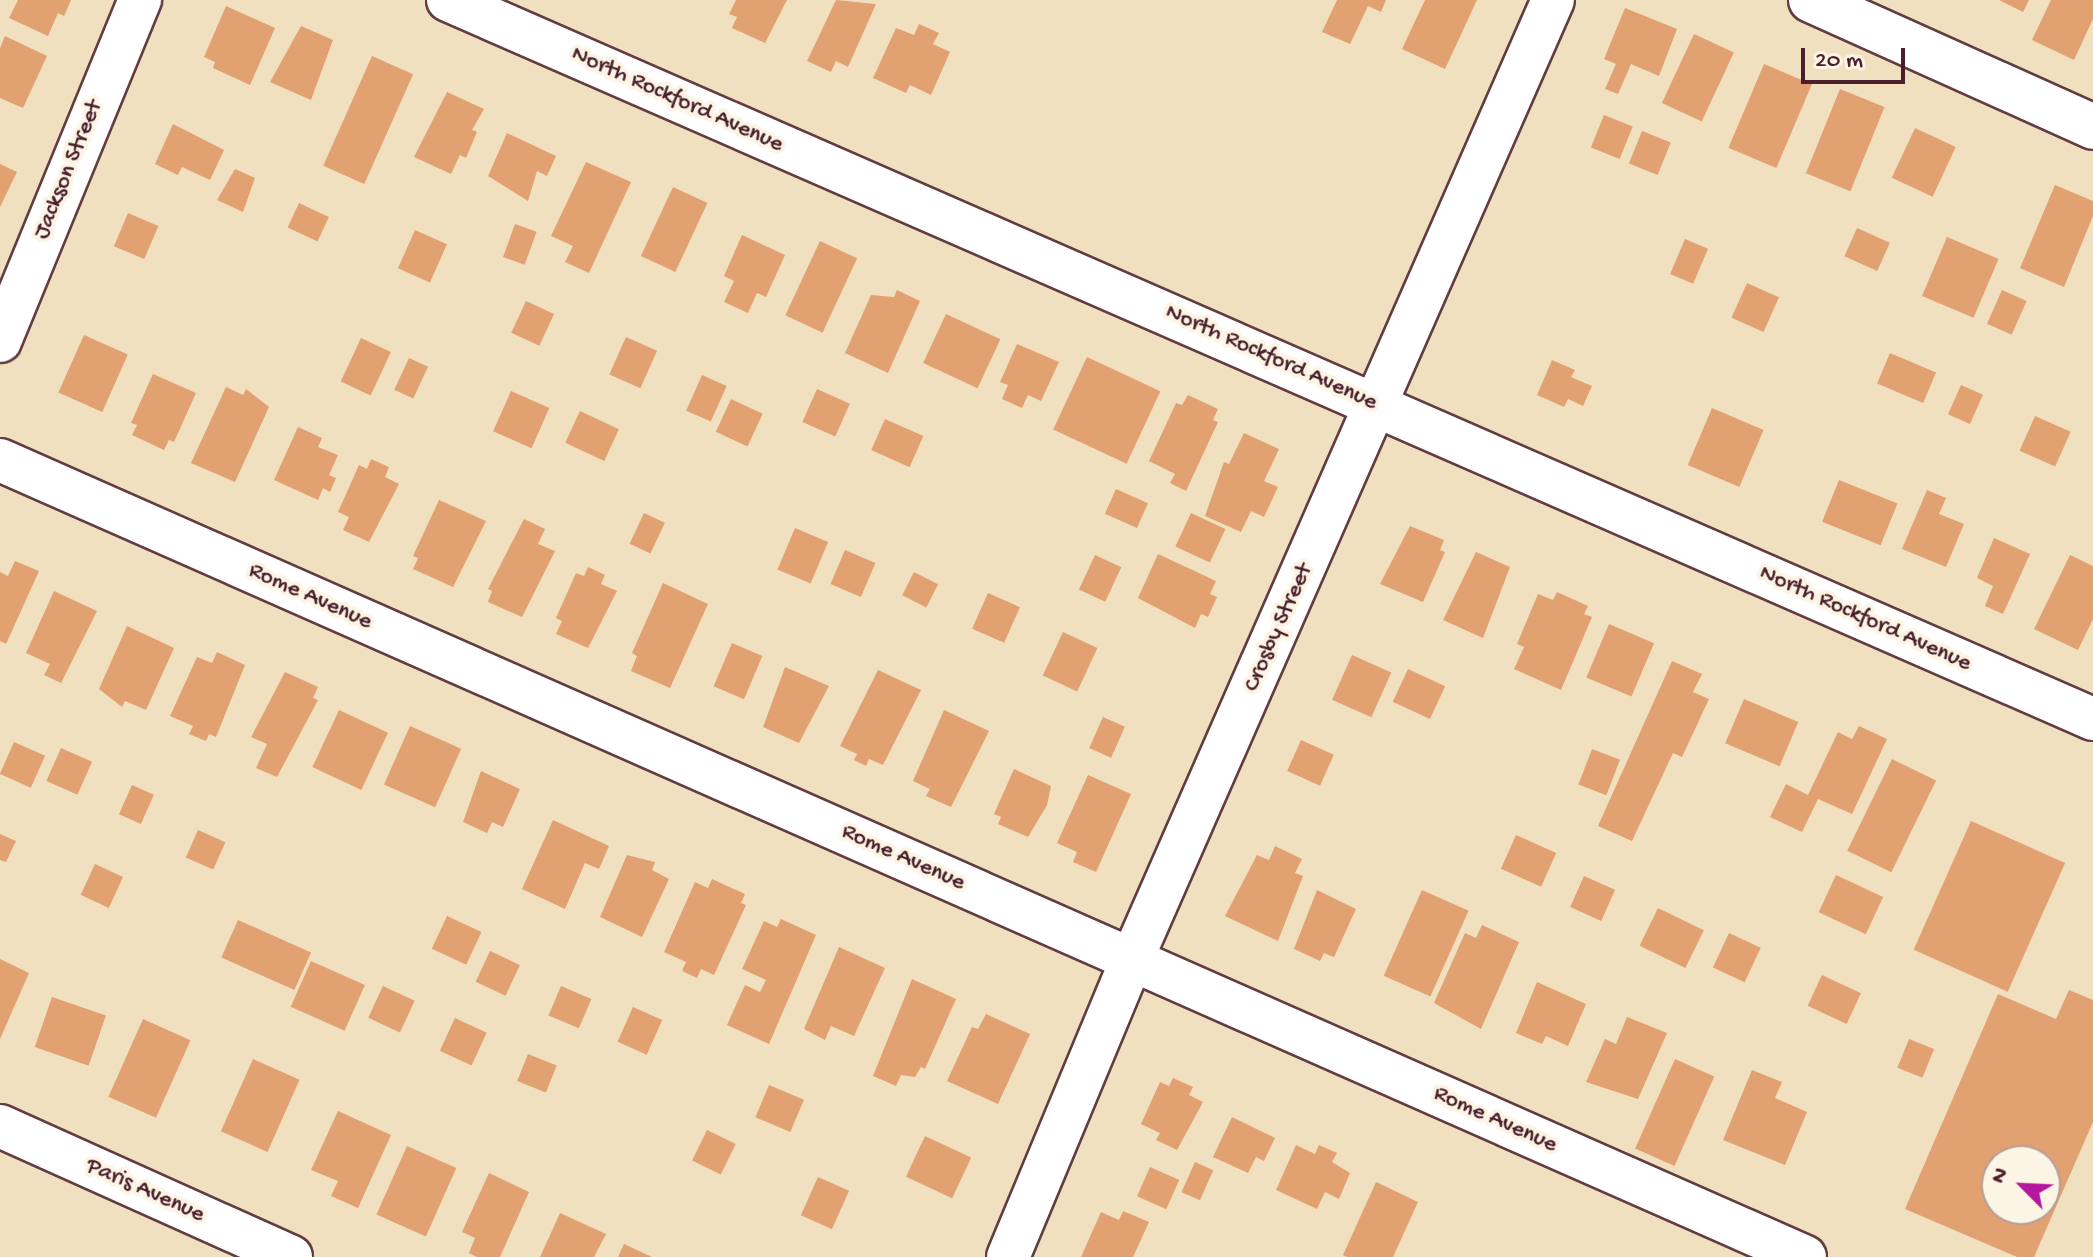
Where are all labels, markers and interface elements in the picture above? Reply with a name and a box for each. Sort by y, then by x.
scale bar [1805,32,1909,82]
street label: North Rockford Avenue [566,40,788,160]
text: 20 m [1815,47,1863,76]
street label: Jackson Street [28,96,110,244]
street label: North Rockford Avenue [1160,298,1382,418]
street label: Rome Avenue [244,557,376,637]
street label: North Rockford Avenue [1754,559,1976,679]
street label: Crosby Street [1238,560,1320,696]
street label: Rome Avenue [837,818,969,898]
street label: Rome Avenue [1429,1080,1561,1160]
north arrow [1981,1145,2061,1225]
street label: Paris Avenue [81,1152,209,1230]
text: N [1986,1164,2016,1188]

